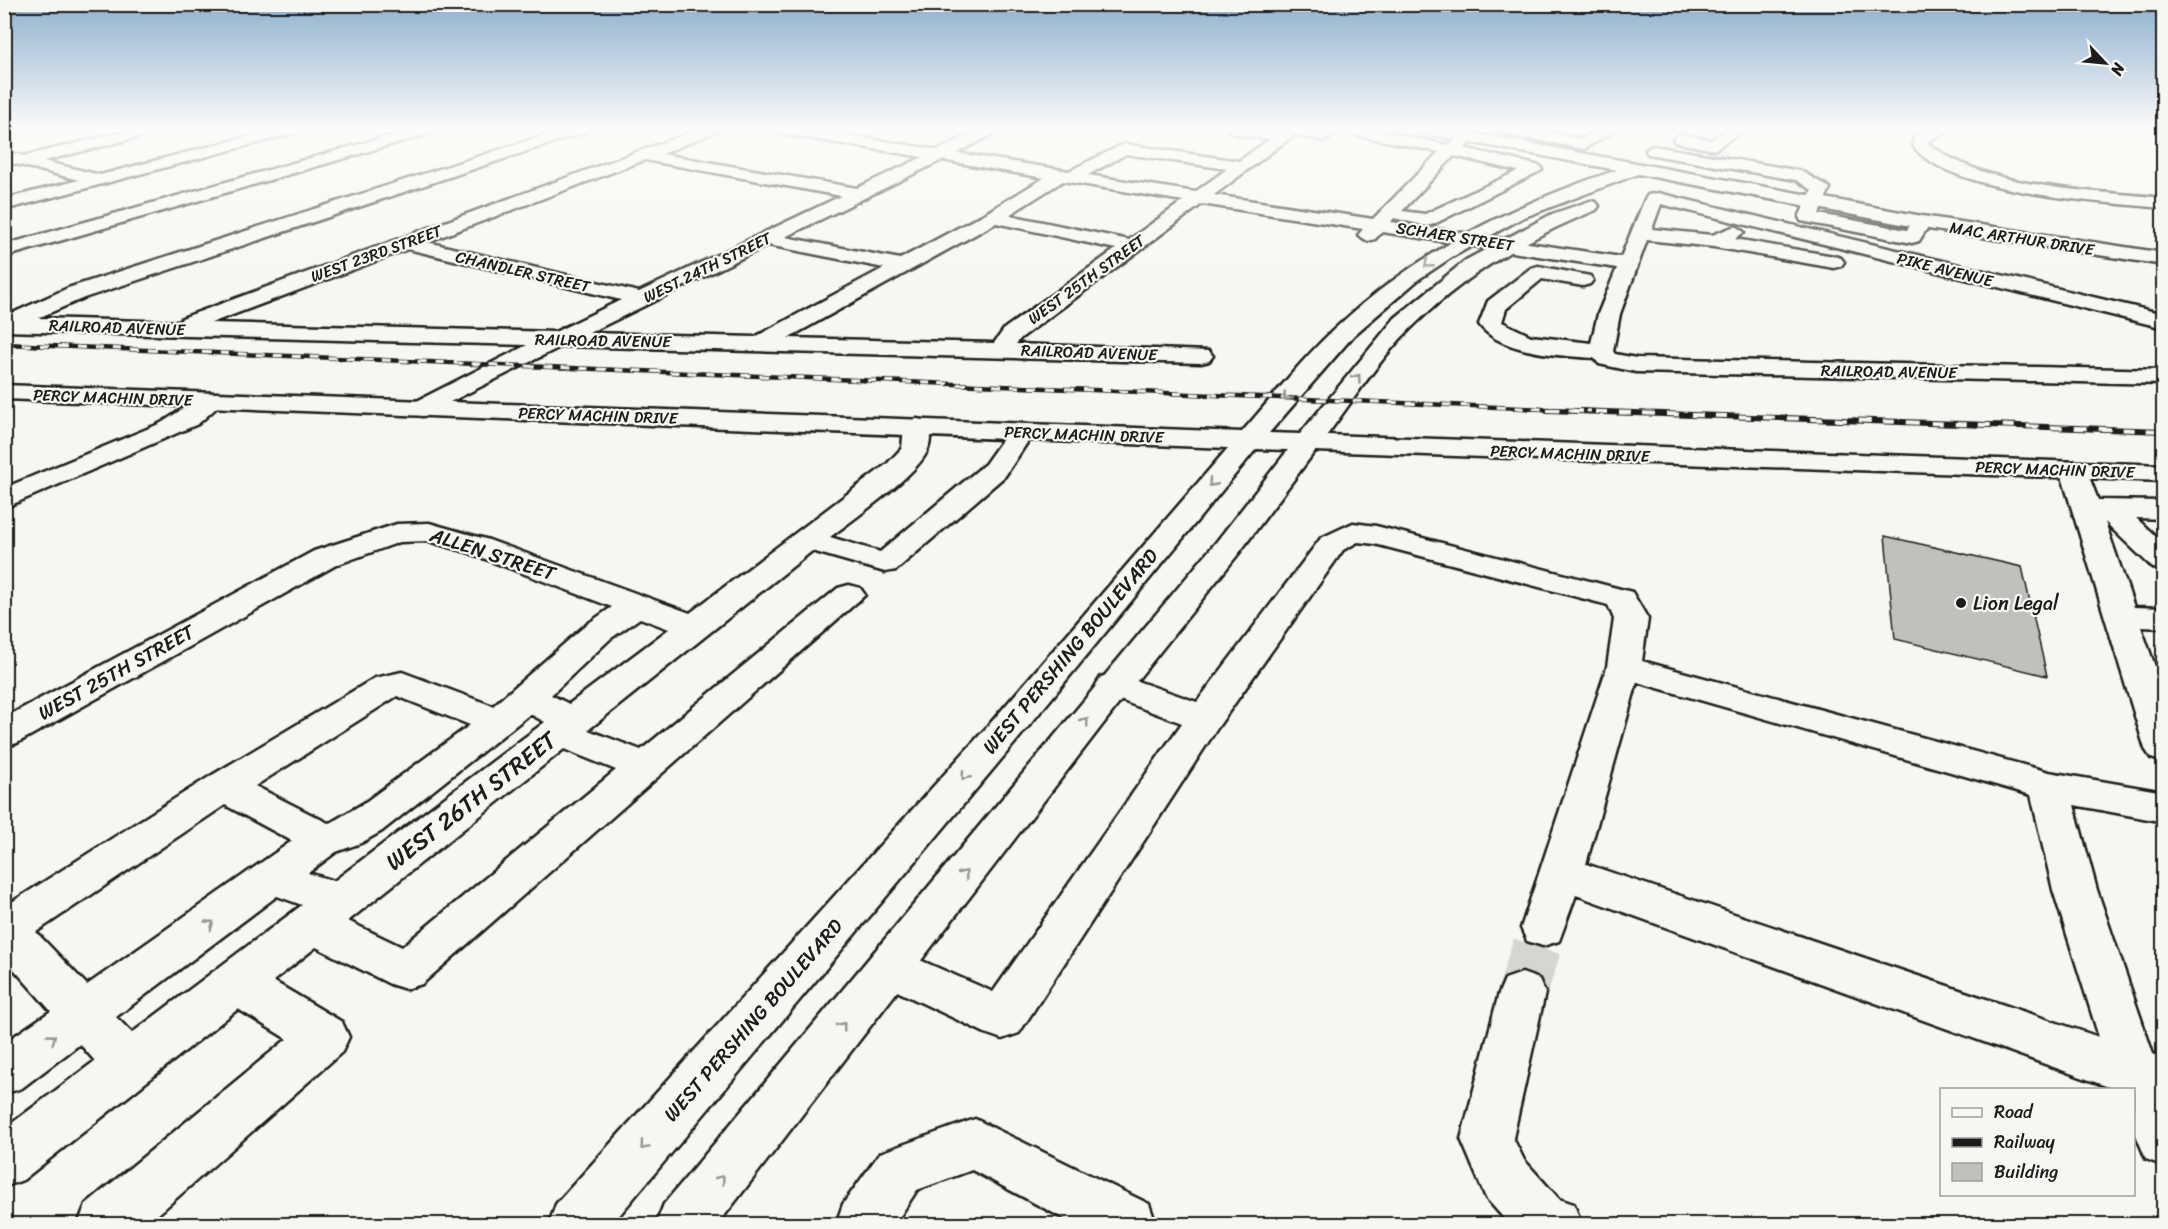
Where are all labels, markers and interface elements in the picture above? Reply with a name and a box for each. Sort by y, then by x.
north arrow [2075,33,2135,93]
text: N [2102,57,2134,82]
street label: SCHAER STREET [1394,213,1517,260]
street label: MAC ARTHUR DRIVE [1948,213,2097,264]
street label: WEST 23RD STREET [307,216,447,291]
street label: WEST 24TH STREET [638,223,777,311]
street label: WEST 25TH STREET [1021,226,1152,332]
street label: CHANDLER STREET [453,242,594,301]
street label: PIKE AVENUE [1894,244,1997,296]
one-way arrow [1424,256,1435,267]
street label: RAILROAD AVENUE [48,311,187,344]
street label: RAILROAD AVENUE [535,325,672,356]
street label: RAILROAD AVENUE [1020,336,1159,369]
street label: RAILROAD AVENUE [1821,356,1958,387]
one-way arrow [1350,374,1361,385]
street label: PERCY MACHIN DRIVE [33,380,194,415]
one-way arrow [1283,390,1294,401]
street label: PERCY MACHIN DRIVE [518,398,679,433]
street label: PERCY MACHIN DRIVE [1004,417,1165,452]
street label: PERCY MACHIN DRIVE [1490,436,1651,471]
street label: PERCY MACHIN DRIVE [1975,452,2136,487]
one-way arrow [1208,476,1219,487]
street label: ALLEN STREET [424,517,562,592]
street label: WEST PERSHING BOULEVARD [973,540,1168,762]
place label: Lion Legal [1973,586,2059,621]
marker: Lion Legal [1954,596,1968,610]
street label: WEST 25TH STREET [31,614,202,730]
one-way arrow [1078,717,1089,728]
street label: WEST 26TH STREET [376,719,568,882]
one-way arrow [961,770,972,780]
one-way arrow [956,869,967,880]
street label: WEST PERSHING BOULEVARD [655,911,852,1130]
one-way arrow [204,920,215,931]
one-way arrow [835,1022,846,1033]
one-way arrow [46,1034,57,1045]
legend [1940,1088,2135,1196]
text: Road [1994,1096,2034,1128]
text: Railway [1994,1126,2056,1158]
one-way arrow [641,1139,652,1150]
text: Building [1994,1156,2058,1188]
one-way arrow [713,1175,724,1186]

